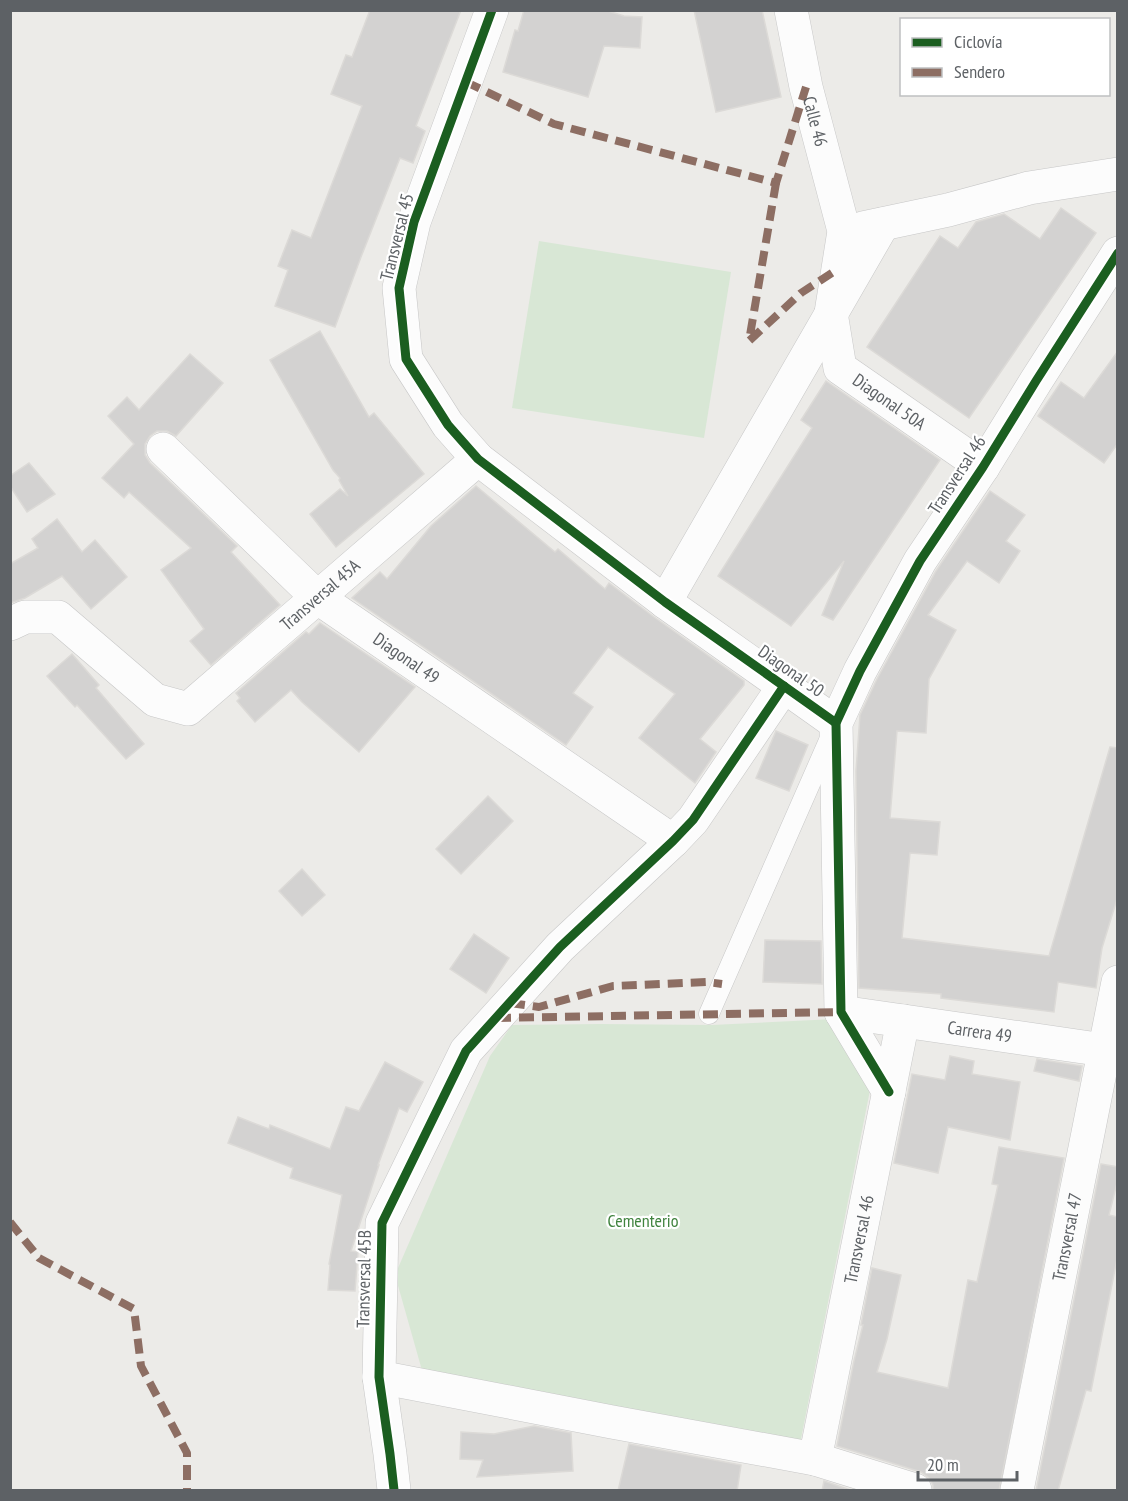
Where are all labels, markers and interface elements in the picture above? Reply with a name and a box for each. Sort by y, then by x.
legend [900,18,1110,96]
text: Ciclovía [954,30,1002,53]
text: Sendero [954,60,1005,83]
street label: Calle 46 [798,94,833,149]
street label: Transversal 45 [375,191,418,283]
street label: Diagonal 50A [848,368,931,435]
street label: Transversal 46 [923,431,991,519]
street label: Transversal 45A [275,554,365,635]
street label: Diagonal 49 [369,627,444,689]
street label: Diagonal 50 [754,640,829,702]
street label: Carrera 49 [946,1016,1013,1048]
street label: Transversal 47 [1047,1191,1087,1283]
street label: Transversal 46 [839,1193,879,1285]
park label: Cementerio [607,1209,679,1232]
street label: Transversal 45B [351,1230,376,1328]
scale bar [918,1444,1017,1482]
text: 20 m [927,1453,959,1476]

